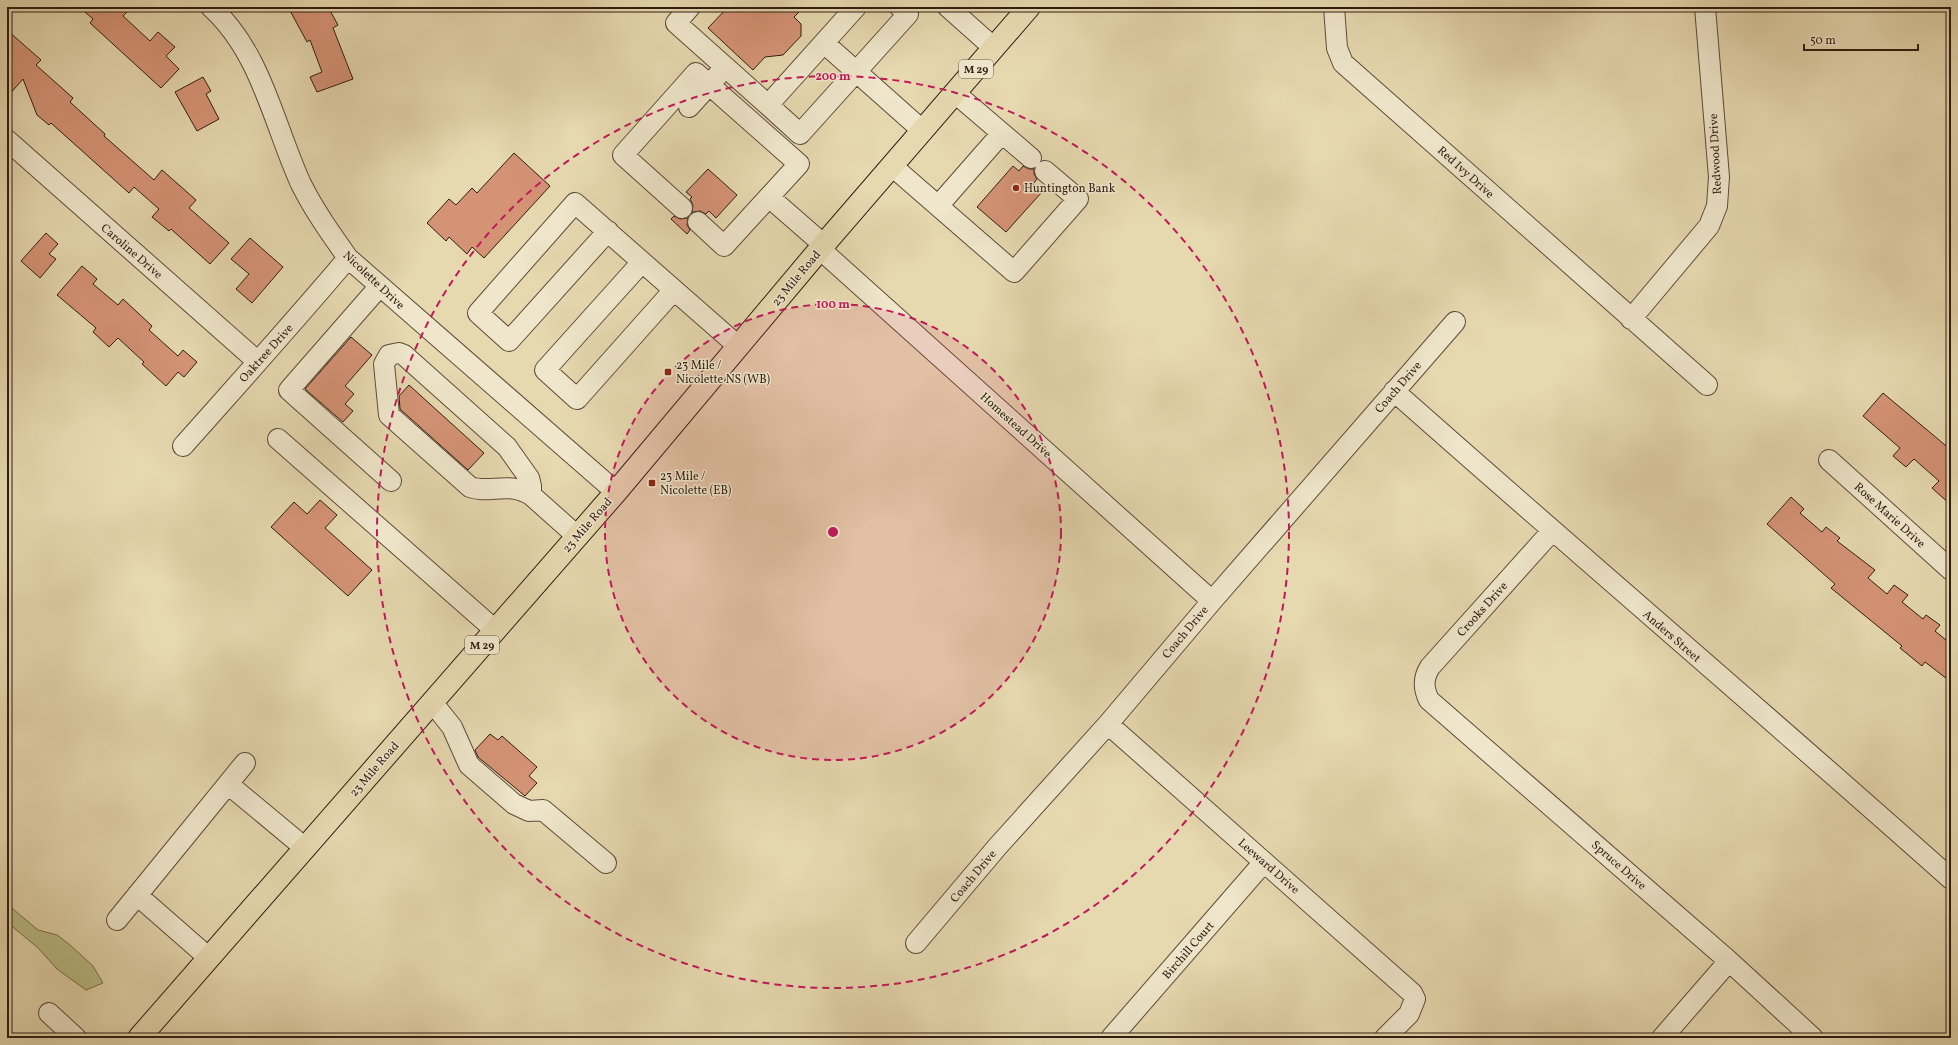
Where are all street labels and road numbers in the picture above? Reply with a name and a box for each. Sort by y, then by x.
road number: M 29 [959,60,993,78]
street label: Redwood Drive [1706,113,1726,195]
street label: Red Ivy Drive [1434,143,1497,203]
street label: Caroline Drive [97,220,166,283]
street label: 23 Mile Road [769,247,825,310]
street label: Nicolette Drive [339,248,408,314]
street label: Oaktree Drive [236,321,298,386]
street label: Coach Drive [1372,358,1426,417]
street label: Homestead Drive [976,389,1055,462]
street label: Rose Marie Drive [1850,479,1929,552]
street label: 23 Mile Road [559,495,616,557]
street label: Crooks Drive [1454,578,1512,641]
street label: Coach Drive [1159,603,1213,662]
street label: Anders Street [1639,607,1704,666]
road number: M 29 [465,636,499,654]
street label: 23 Mile Road [346,739,403,801]
street label: Leeward Drive [1234,836,1303,898]
street label: Spruce Drive [1587,837,1650,894]
street label: Coach Drive [947,847,1001,906]
street label: Birchill Court [1159,918,1218,983]

